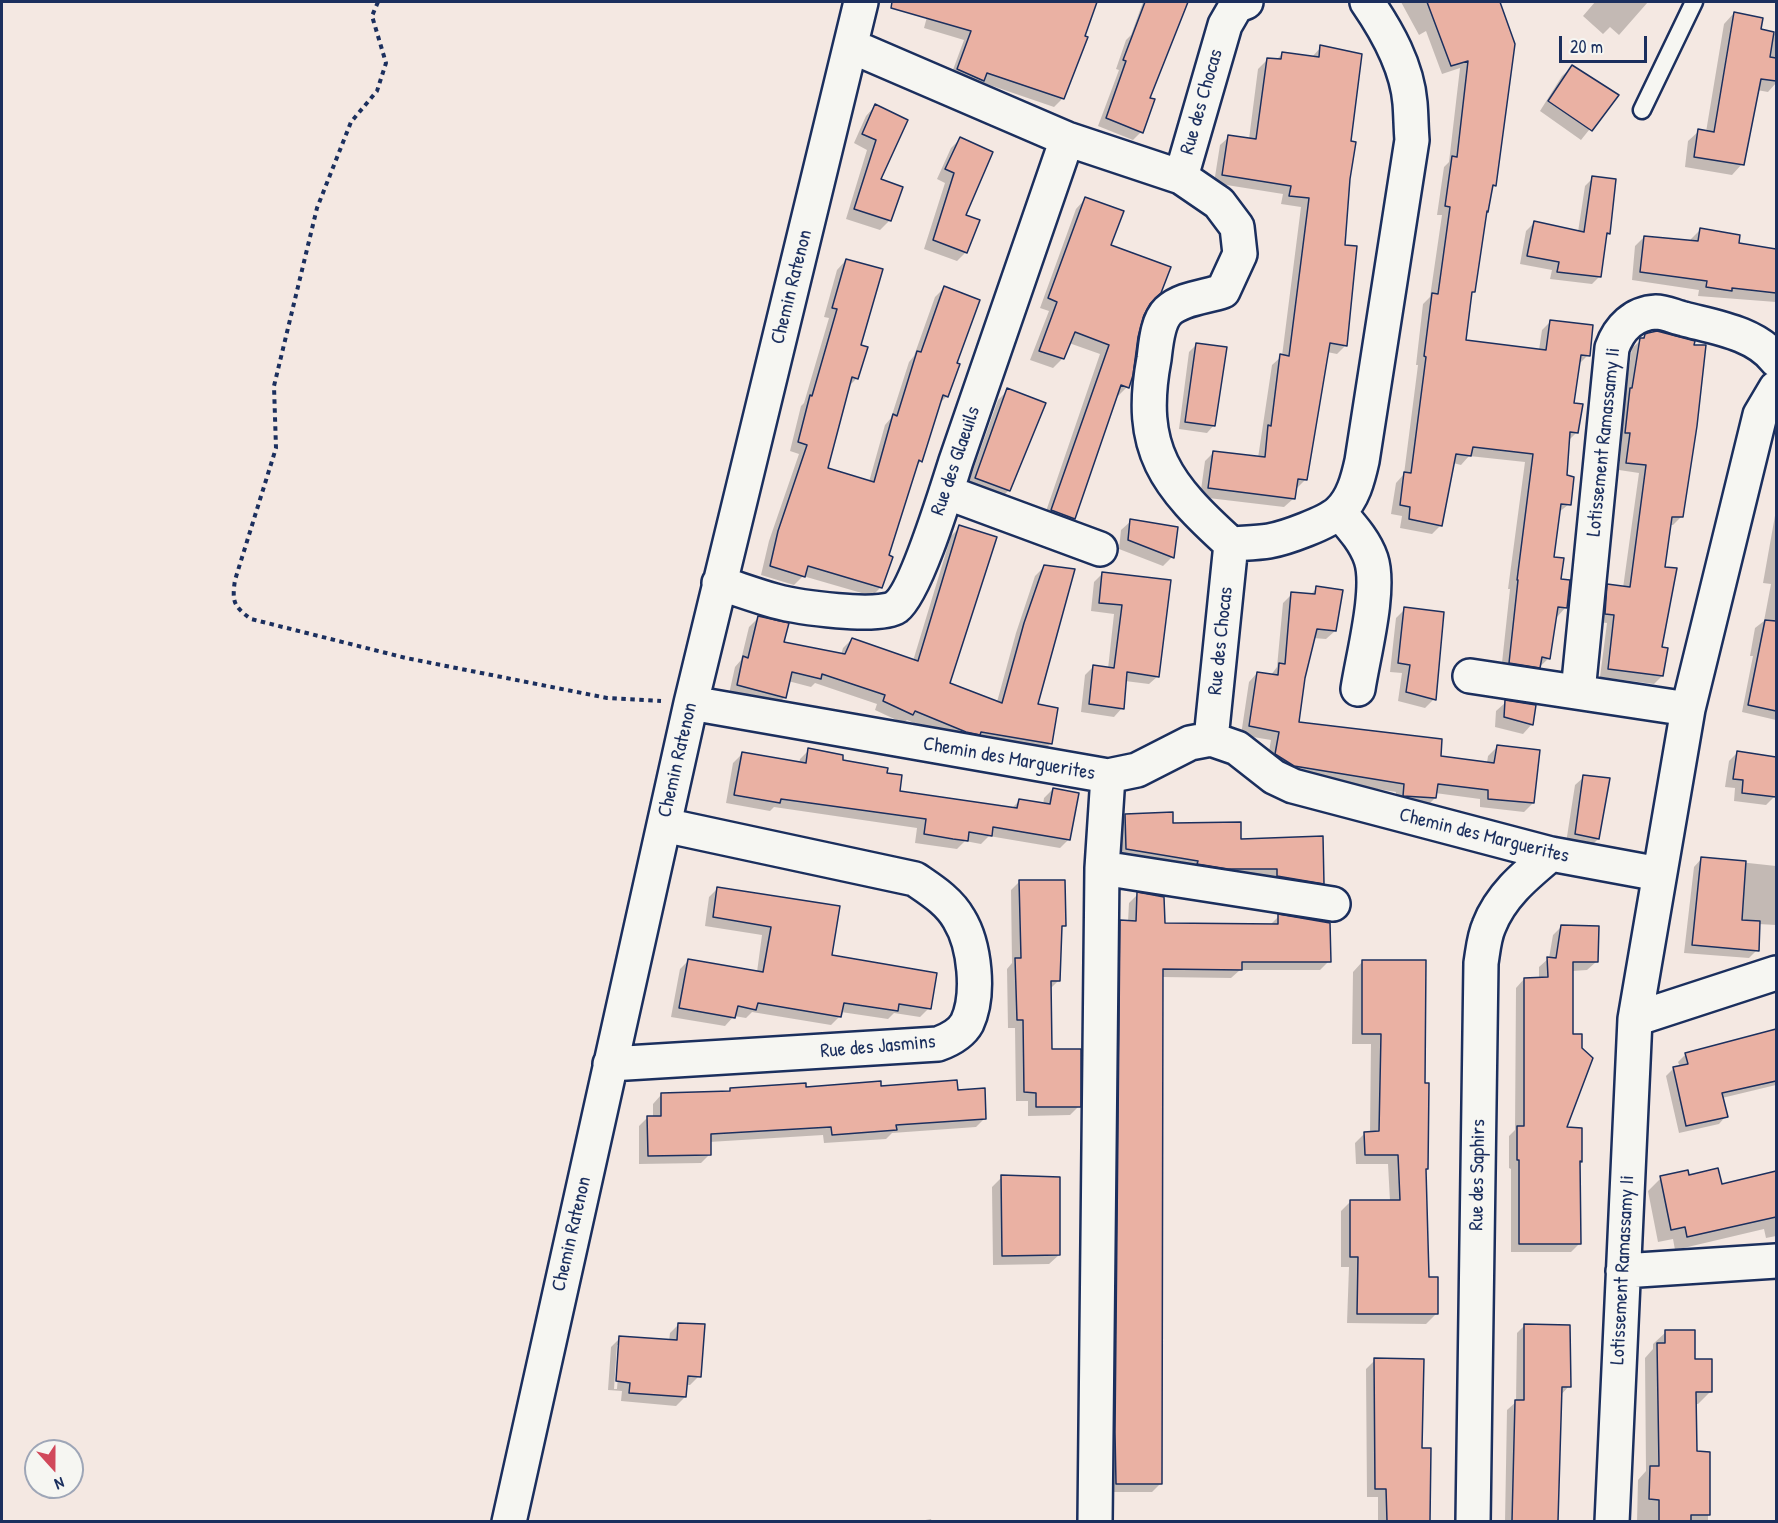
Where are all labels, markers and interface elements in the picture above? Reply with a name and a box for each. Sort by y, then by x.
scale bar [1562,24,1650,62]
text: 20 m [1570,34,1603,59]
street label: Rue des Chocas [1176,47,1228,157]
street label: Chemin Ratenon [766,227,818,347]
street label: Lotissement Ramassamy Ii [1582,346,1626,538]
street label: Rue des Glaeuils [926,403,986,519]
street label: Rue des Chocas [1203,586,1239,696]
street label: Chemin Ratenon [653,700,703,820]
street label: Chemin des Marguerites [921,732,1097,786]
street label: Chemin des Marguerites [1397,803,1571,869]
street label: Rue des Jasmins [819,1030,937,1064]
street label: Rue des Saphirs [1465,1119,1491,1231]
street label: Chemin Ratenon [547,1174,597,1294]
street label: Lotissement Ramassamy Ii [1606,1175,1640,1365]
north arrow [24,1439,84,1499]
text: N [52,1472,68,1496]

